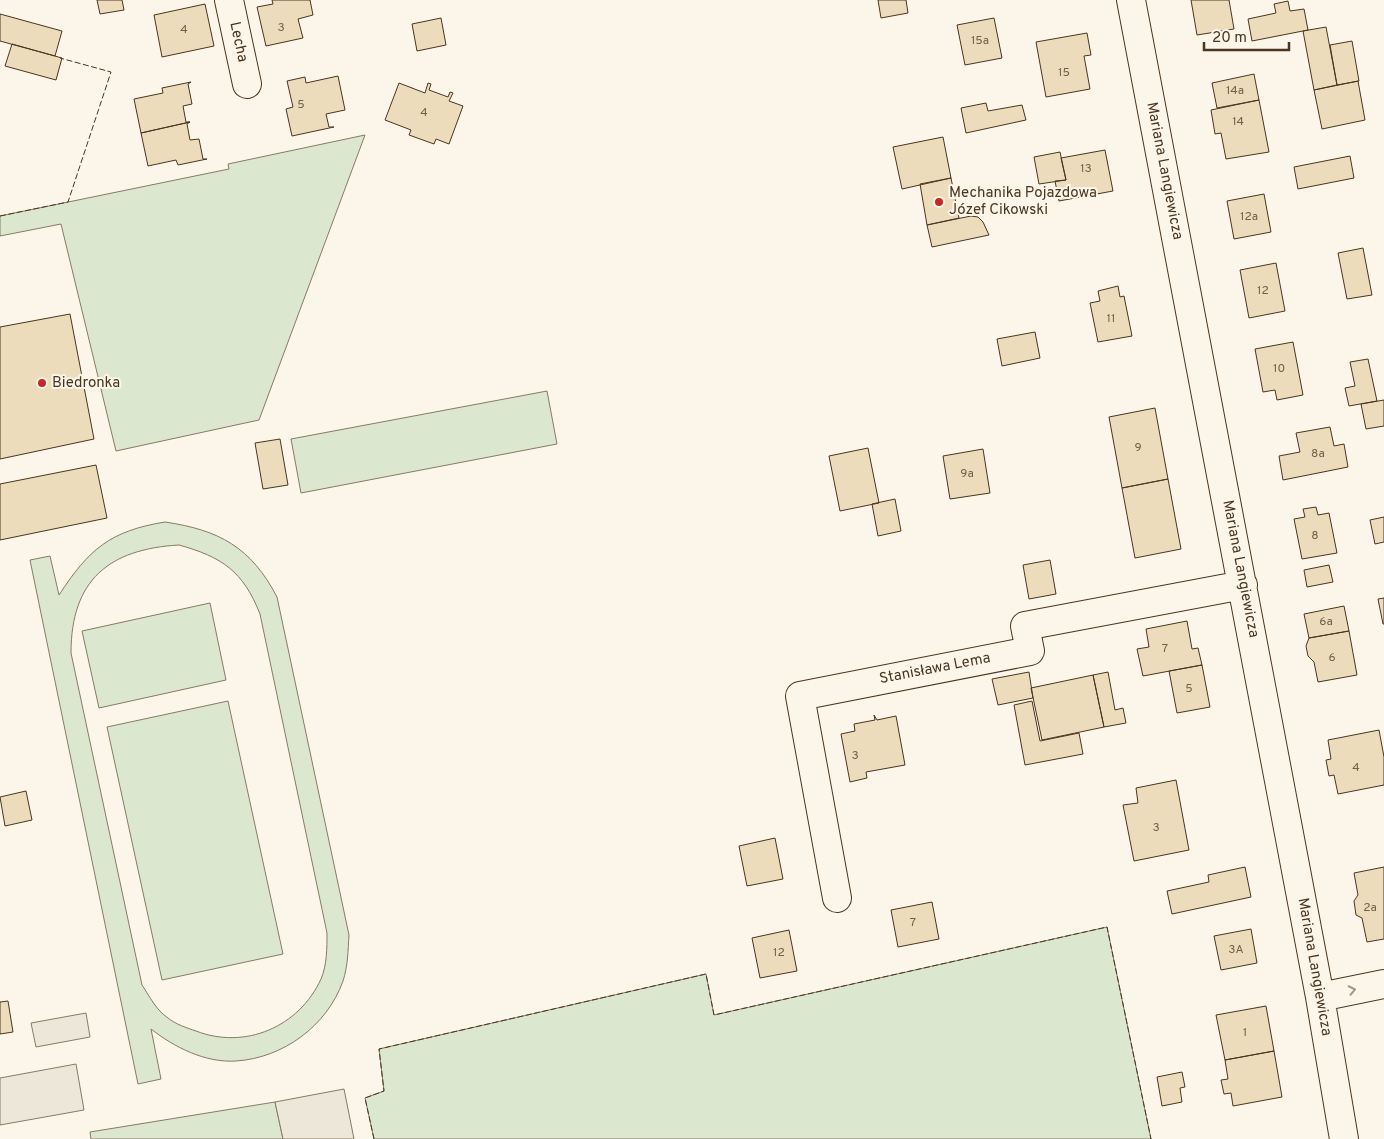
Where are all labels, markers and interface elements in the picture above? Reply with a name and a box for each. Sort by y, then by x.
street label: Lecha [224,20,252,64]
house number: 3 [277,20,285,36]
scale bar [1204,20,1289,52]
house number: 4 [180,22,188,38]
text: 20 m [1212,29,1247,48]
house number: 15a [971,33,989,49]
house number: 15 [1058,65,1070,81]
house number: 14a [1226,83,1244,99]
house number: 5 [297,97,305,113]
street label: Mariana Langiewicza [1141,100,1187,242]
house number: 4 [420,105,428,121]
house number: 14 [1232,114,1244,130]
house number: 13 [1080,161,1092,177]
place label: Mechanika Pojazdowa Józef Cikowski [949,184,1097,220]
marker: Mechanika Pojazdowa Józef Cikowski [933,196,945,208]
house number: 12a [1240,209,1258,225]
house number: 12 [1257,283,1269,299]
house number: 11 [1107,311,1115,327]
house number: 10 [1273,361,1285,377]
place label: Biedronka [52,374,120,393]
marker: Biedronka [36,377,48,389]
house number: 9 [1134,440,1142,456]
house number: 8a [1311,446,1325,462]
house number: 9a [960,466,974,482]
street label: Mariana Langiewicza [1217,498,1263,640]
house number: 8 [1311,528,1319,544]
house number: 6a [1319,614,1333,630]
house number: 7 [1162,641,1168,657]
street label: Stanisława Lema [878,649,992,689]
house number: 6 [1328,650,1336,666]
house number: 5 [1185,681,1193,697]
house number: 3 [851,748,859,764]
house number: 4 [1352,760,1360,776]
house number: 3 [1152,820,1160,836]
street label: Mariana Langiewicza [1292,896,1336,1038]
house number: 2a [1363,900,1377,916]
house number: 7 [910,915,916,931]
house number: 3A [1228,942,1244,958]
house number: 12 [773,945,785,961]
one-way arrow [1348,985,1357,996]
house number: 1 [1243,1025,1247,1041]

